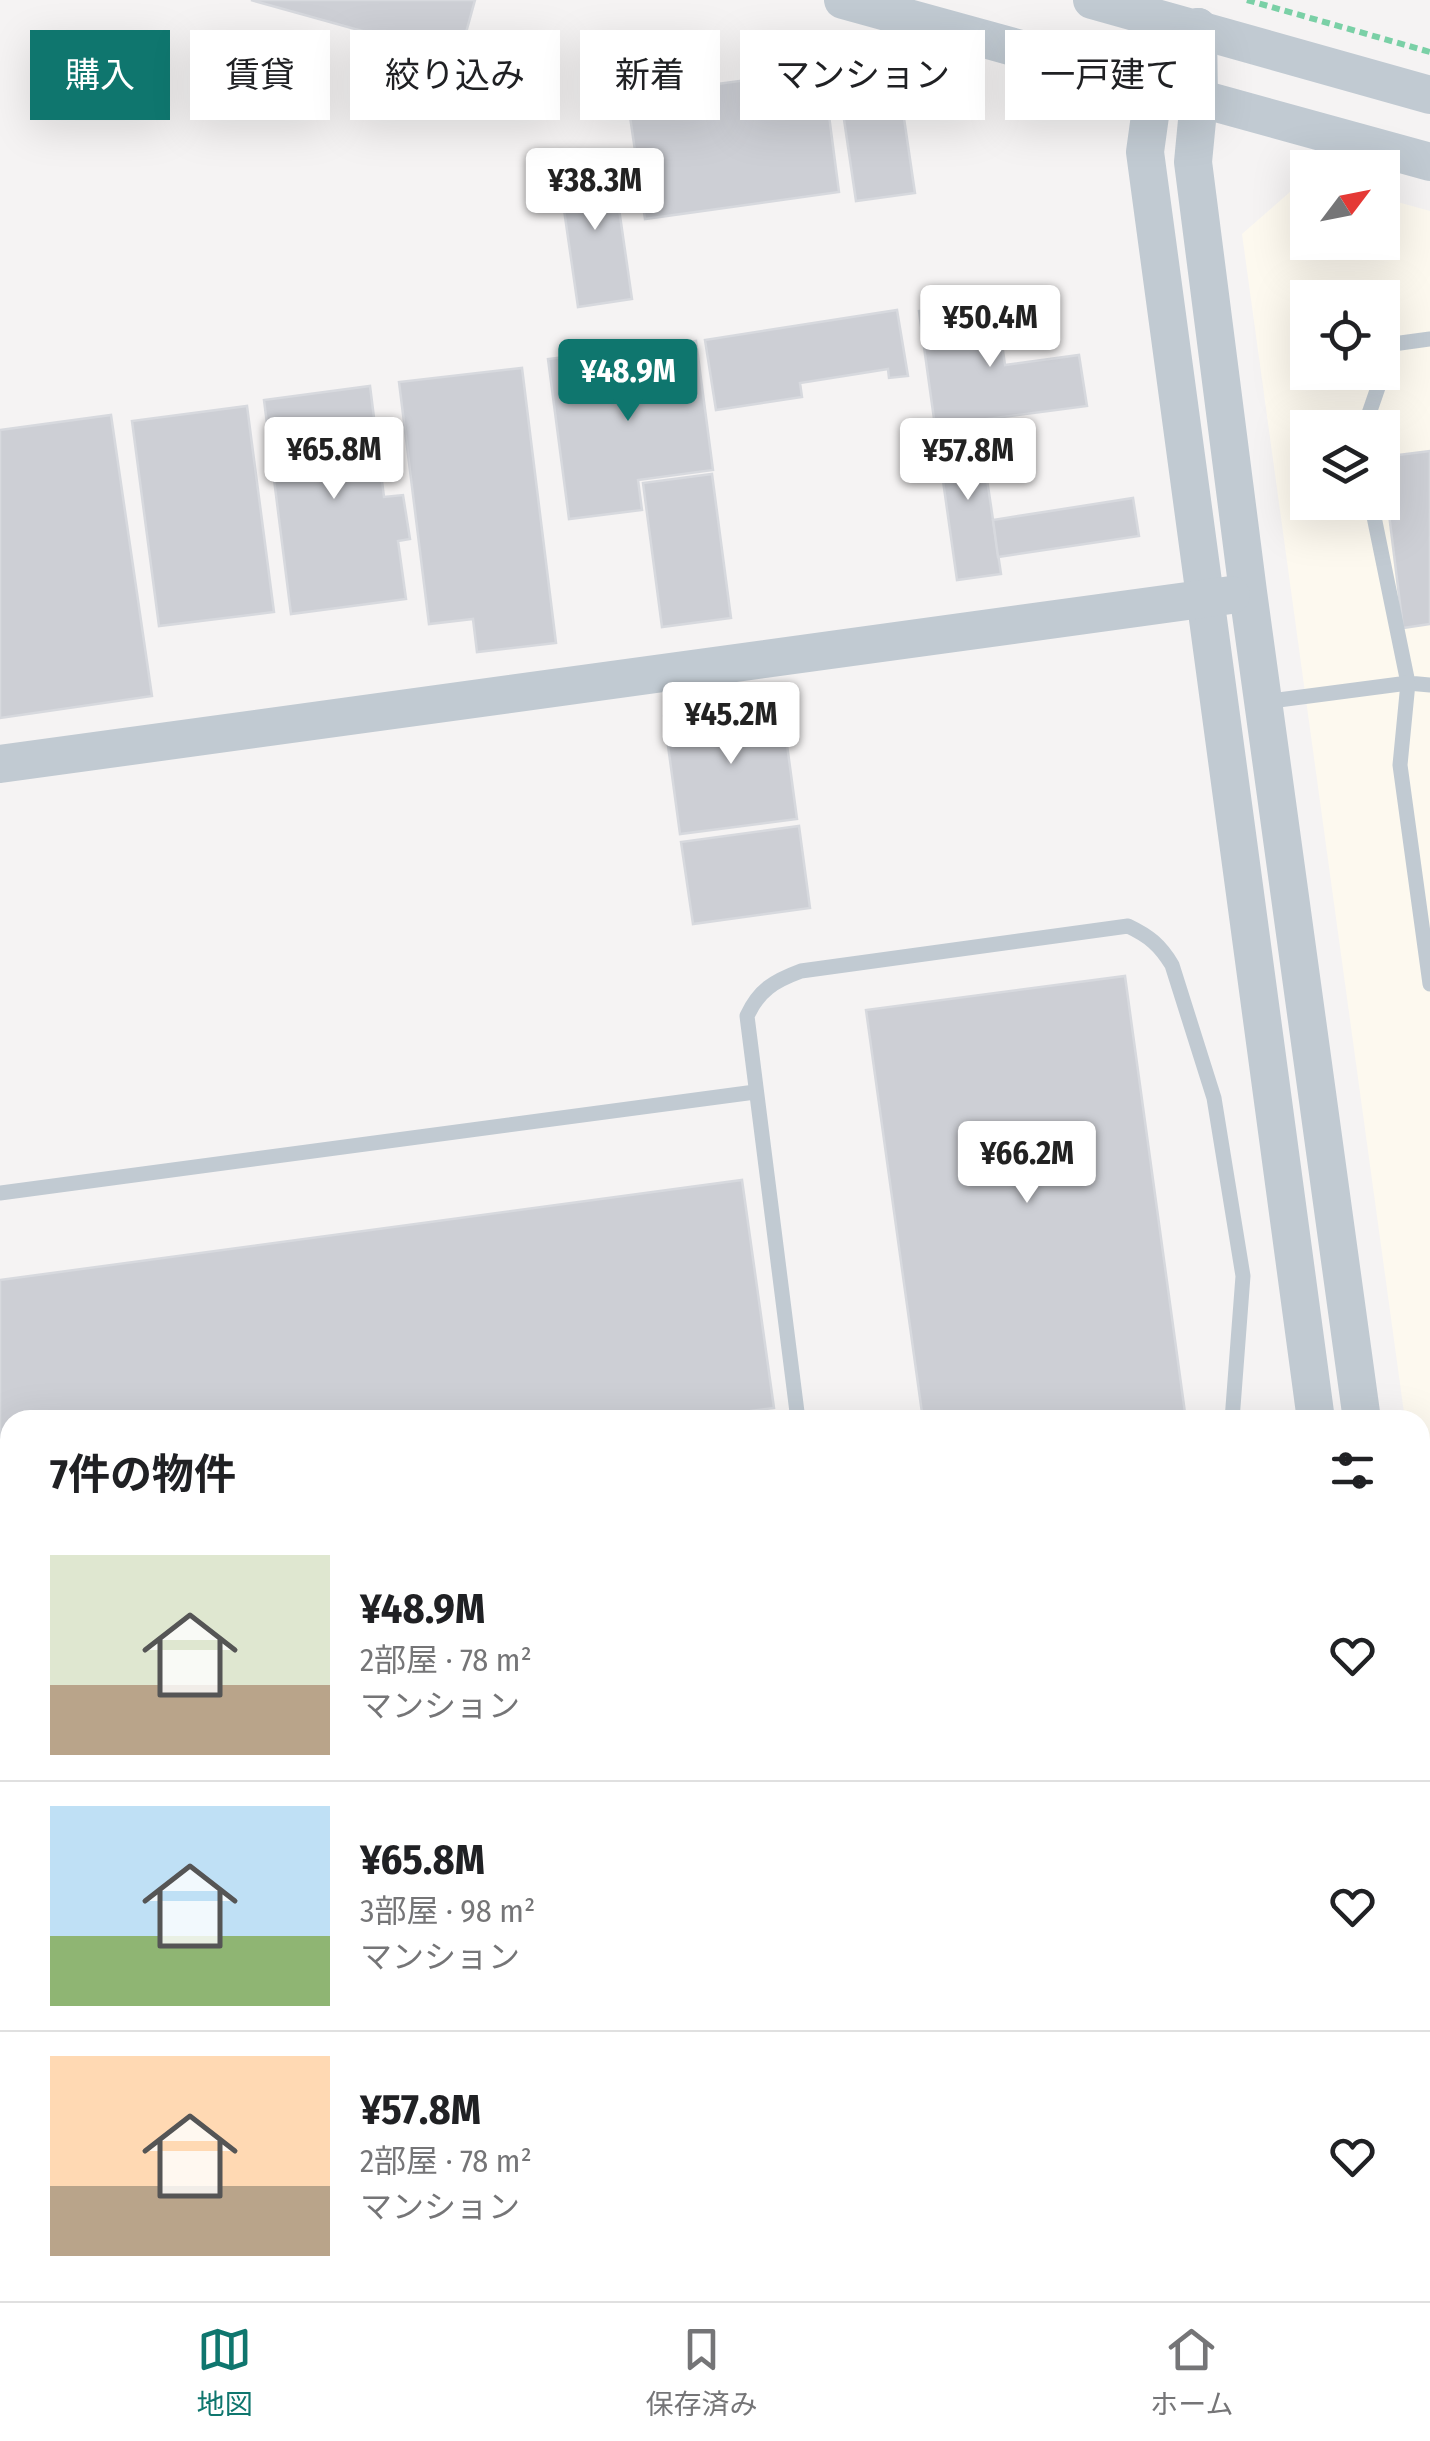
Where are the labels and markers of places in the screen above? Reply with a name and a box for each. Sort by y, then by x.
pin: ¥38.3M [514,148,676,233]
pin: ¥50.4M [909,285,1071,370]
pin: ¥48.9M [547,339,709,424]
pin: ¥65.8M [253,417,415,502]
pin: ¥57.8M [887,418,1049,503]
pin: ¥45.2M [650,682,812,767]
pin: ¥66.2M [946,1121,1108,1206]

